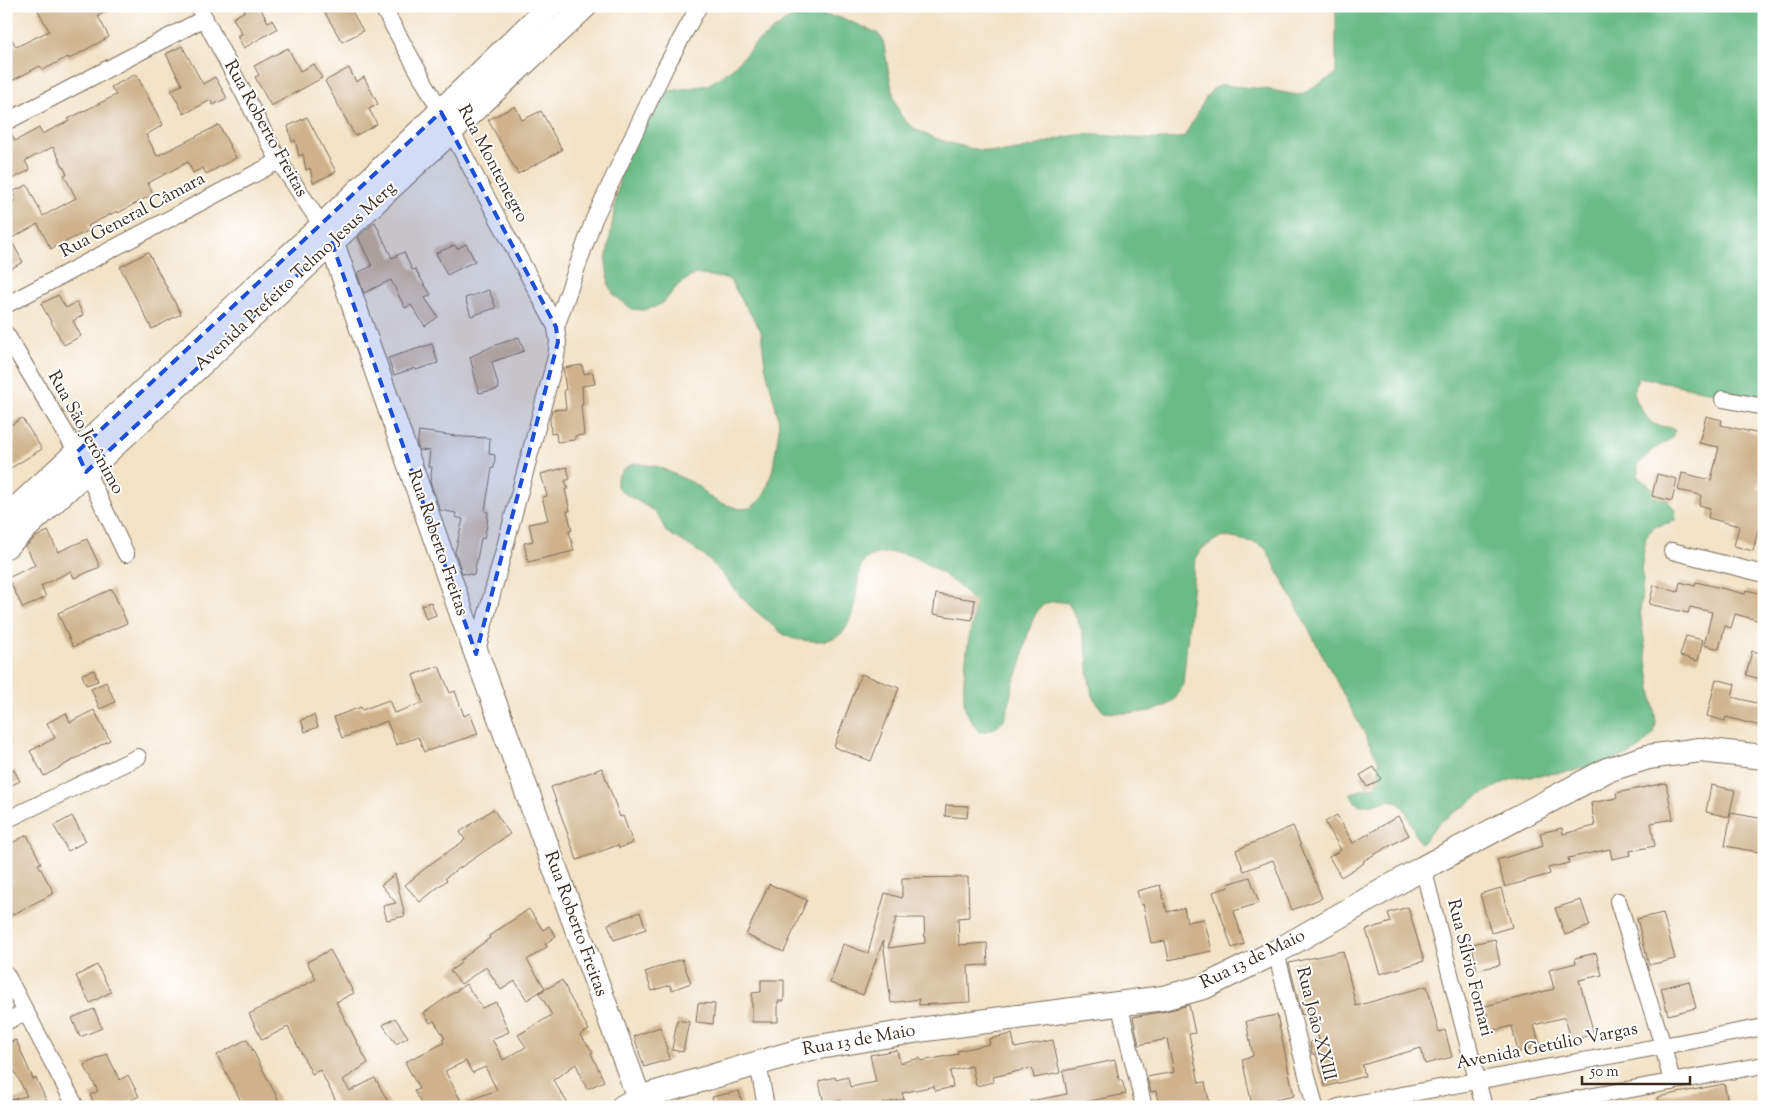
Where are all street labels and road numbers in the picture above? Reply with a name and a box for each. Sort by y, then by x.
street label: Rua Roberto Freitas [216,56,314,202]
street label: Rua Montenegro [450,100,534,228]
street label: Rua General Câmara [56,167,210,265]
street label: Avenida Prefeito Telmo Jesus Merg [189,176,403,378]
street label: Rua São Jerônimo [40,366,130,500]
street label: Rua Roberto Freitas [400,466,474,620]
street label: Rua Roberto Freitas [537,848,613,1000]
street label: Rua Sílvio Fornari [1439,897,1499,1039]
street label: Rua 13 de Maio [1196,923,1310,997]
street label: Rua João XXIII [1288,964,1342,1084]
street label: Avenida Getúlio Vargas [1454,1017,1640,1077]
street label: Rua 13 de Maio [801,1018,918,1064]

